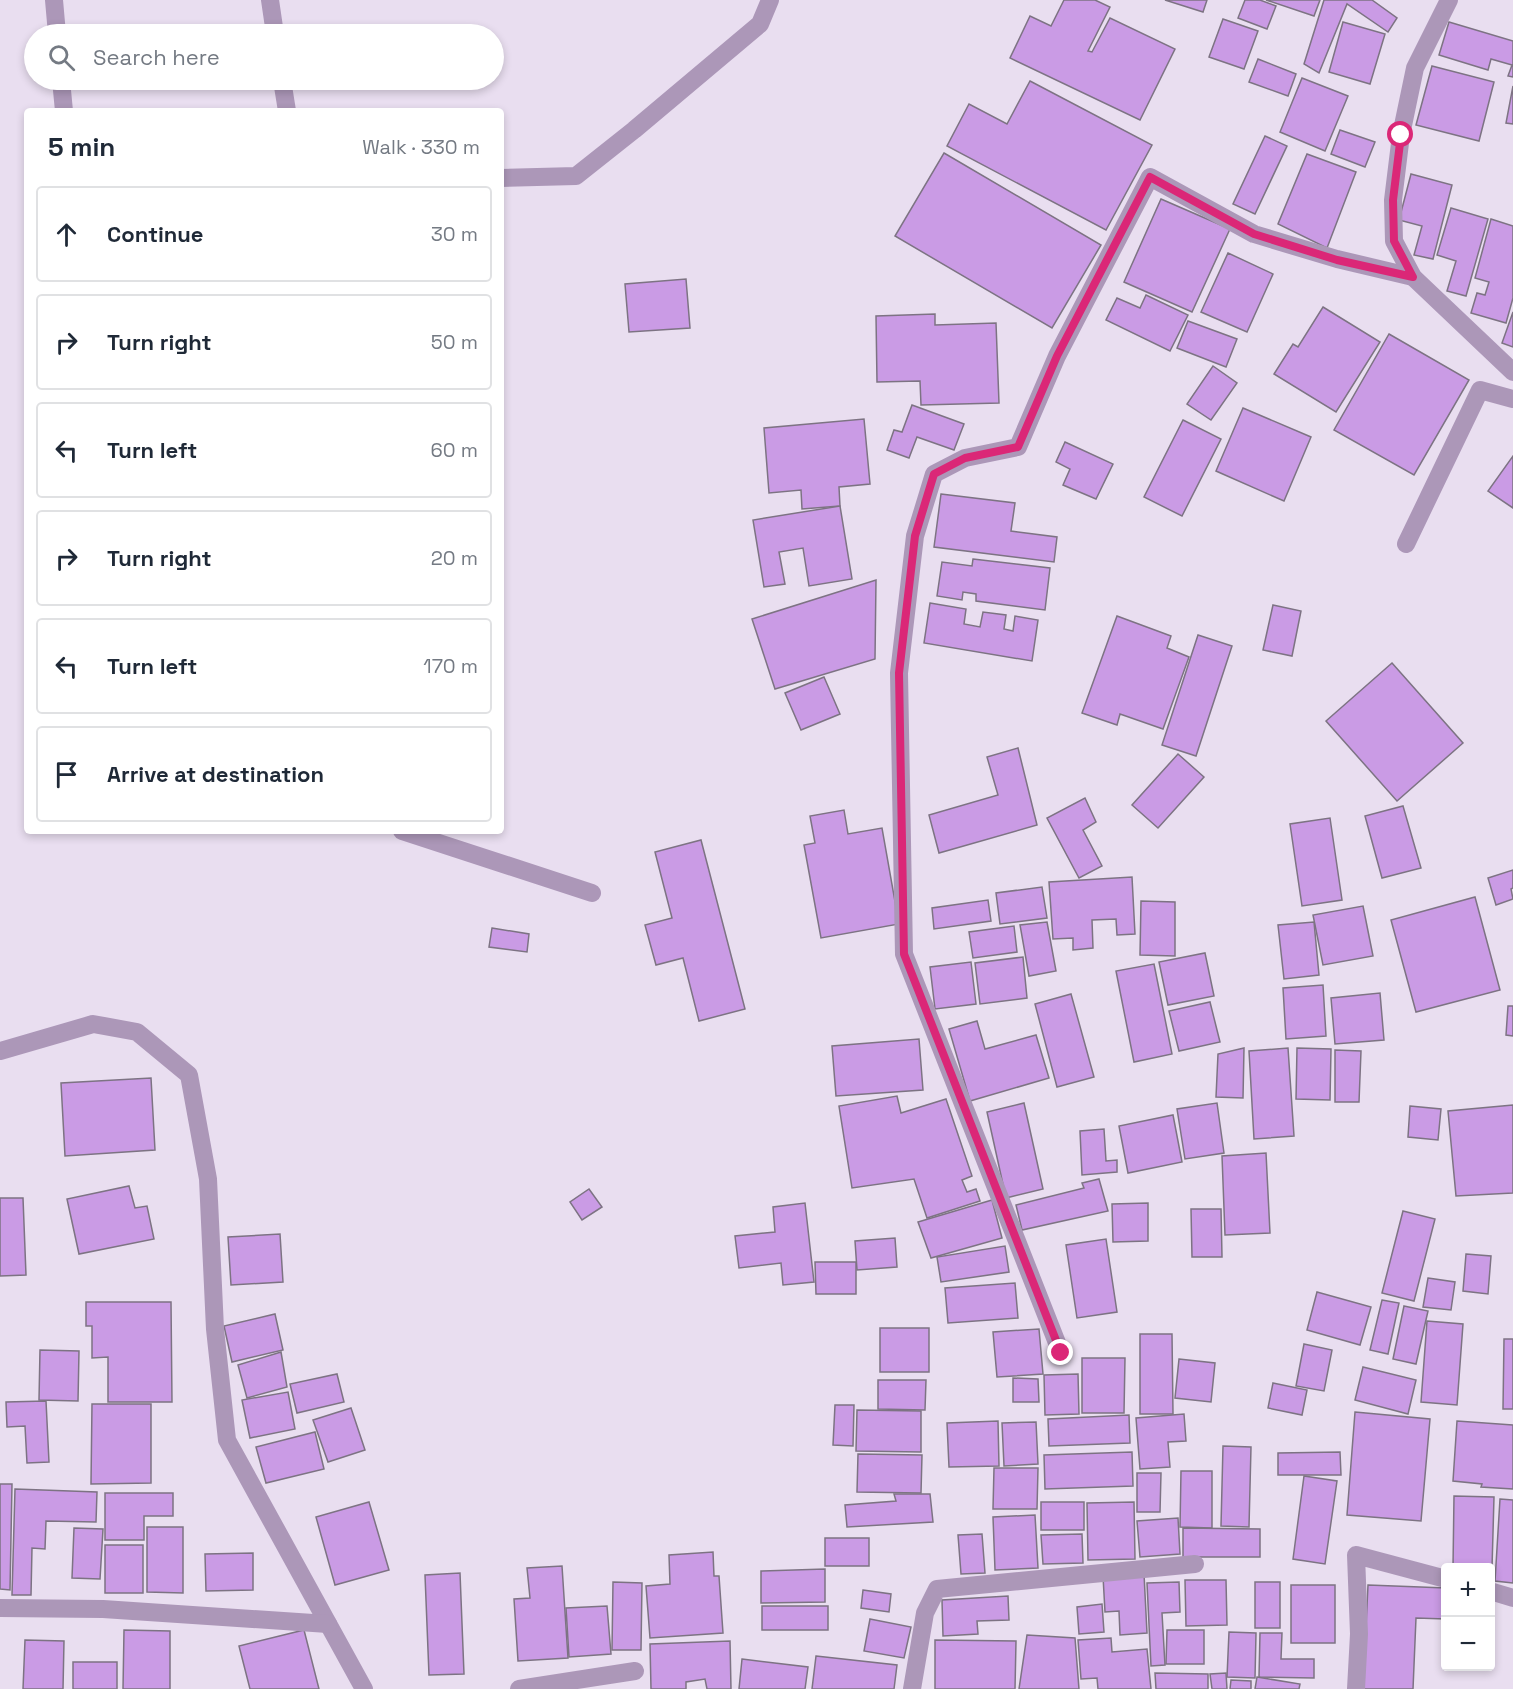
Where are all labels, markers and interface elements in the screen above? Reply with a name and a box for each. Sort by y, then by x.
search box [24,24,504,90]
icon: search [45,41,78,74]
text: Search here [93,43,220,71]
route start [1387,121,1413,147]
text: 5 min [48,130,115,164]
text: Walk · 330 m [362,134,480,160]
icon: ahead [50,218,83,251]
text: Continue [107,220,203,248]
text: 30 m [431,221,478,247]
icon: right [50,326,83,359]
text: Turn right [107,328,212,356]
text: 50 m [431,329,478,355]
icon: left [50,434,83,467]
text: Turn left [107,436,197,464]
text: 60 m [431,437,478,463]
icon: right [50,542,83,575]
text: Turn right [107,544,212,572]
text: 20 m [431,545,478,571]
icon: left [50,650,83,683]
text: Turn left [107,652,197,680]
text: 170 m [423,653,478,679]
icon: arrive [50,758,83,791]
text: Arrive at destination [107,760,324,788]
route end [1047,1339,1073,1365]
map controls [1441,1563,1495,1671]
button: + [1441,1563,1495,1617]
button: − [1441,1617,1495,1671]

